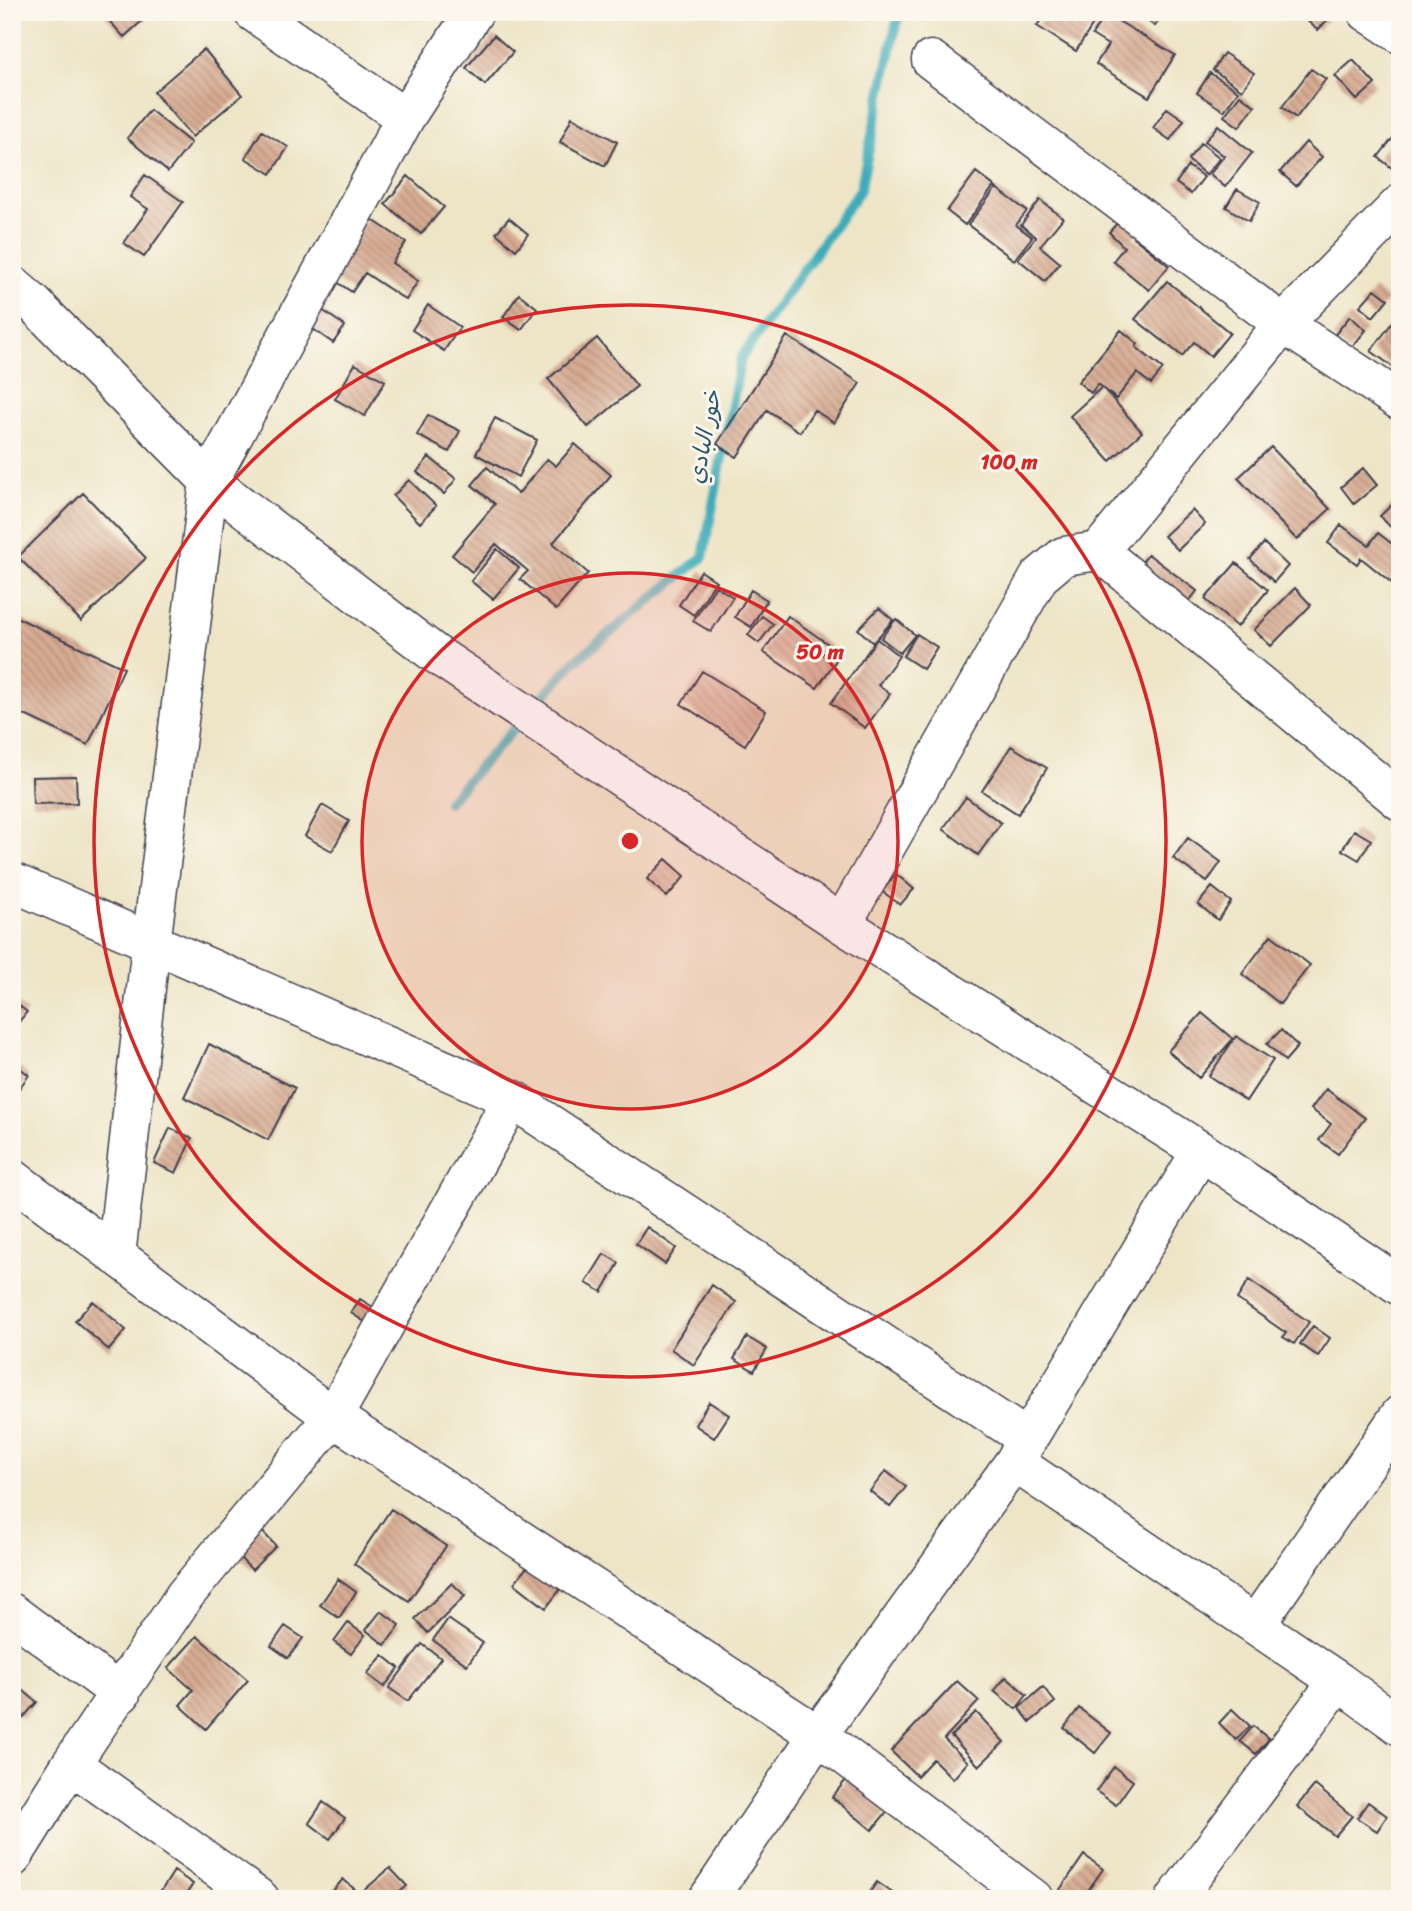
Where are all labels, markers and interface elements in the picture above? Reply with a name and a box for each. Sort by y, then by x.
water label: خور البادي [675,386,734,487]
text: 100 m [980,443,1038,481]
text: 50 m [796,633,845,671]
centre of rings [618,829,642,853]

